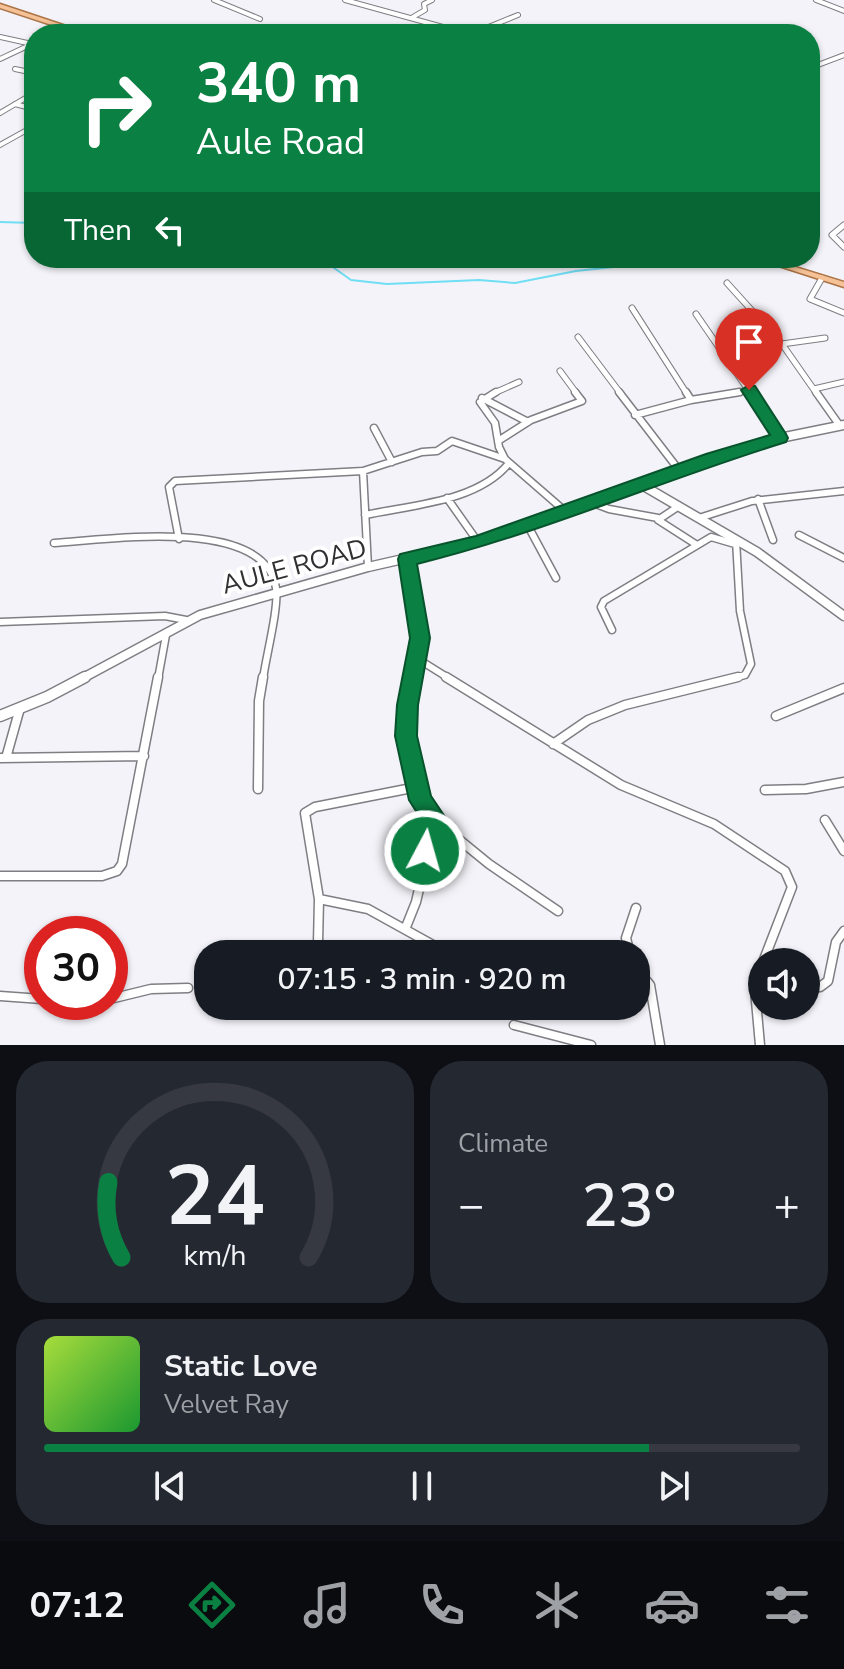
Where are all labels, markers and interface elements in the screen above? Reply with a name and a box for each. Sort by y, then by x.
text: 340 m [196,45,361,122]
icon: right [64,56,168,160]
text: Aule Road [196,118,365,167]
icon: left [148,208,192,252]
text: Then [64,210,132,251]
pin [715,308,783,390]
icon: arrive [727,320,771,364]
street label: AULE ROAD [218,530,371,603]
position arrow [383,809,467,893]
speed limit sign: 30 [24,916,128,1020]
map controls [748,948,820,1020]
button: sound [748,948,820,1020]
text: 07:15 · 3 min · 920 m [277,959,567,1000]
text: Climate [458,1126,548,1161]
text: 24 [165,1140,265,1253]
text: 23° [582,1165,676,1247]
text: − [458,1176,484,1236]
text: + [774,1176,800,1236]
text: km/h [184,1236,246,1275]
text: Static Love [164,1346,318,1387]
text: Velvet Ray [164,1387,289,1422]
icon: previous [148,1464,192,1508]
icon: pause [400,1464,444,1508]
icon: next [652,1464,696,1508]
icon: directions [184,1577,240,1633]
icon: music [299,1577,355,1633]
icon: phone [414,1577,470,1633]
icon: climate [529,1577,585,1633]
icon: car [644,1577,700,1633]
icon: filters [759,1577,815,1633]
text: 07:12 [29,1581,125,1630]

